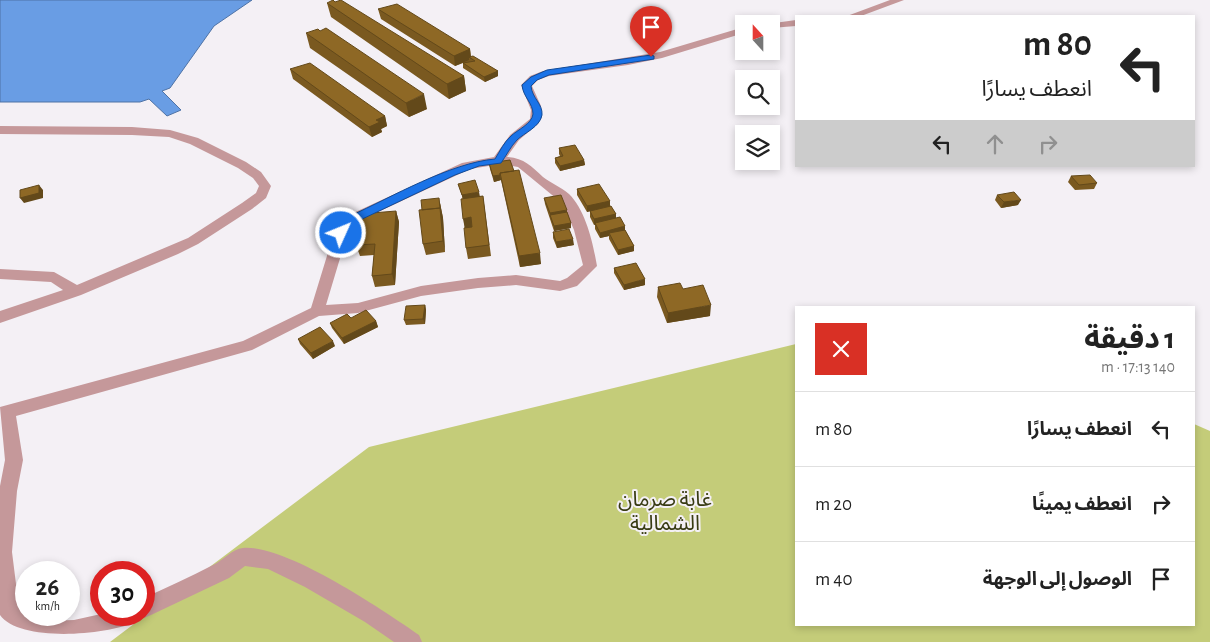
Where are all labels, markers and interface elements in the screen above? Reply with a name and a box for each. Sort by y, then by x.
pin [630,6,672,57]
icon: arrive [637,13,665,41]
north arrow [735,15,780,60]
map controls [735,15,780,170]
text: 80 m [1023,27,1092,62]
icon: left [1110,35,1175,100]
button: search [735,70,780,115]
text: انعطف يسارًا [982,78,1092,100]
button: layers [735,125,780,170]
icon: left [928,130,956,158]
icon: ahead [981,130,1009,158]
icon: right [1034,130,1062,158]
position arrow [314,206,366,258]
button: close [815,323,867,375]
text: 1 دقيقة [1084,324,1175,354]
text: 140 m · 17:13 [1101,359,1175,375]
icon: left [1147,415,1175,443]
text: 80 m [815,420,852,439]
text: انعطف يسارًا [1027,420,1132,439]
park label: غابة صرمان الشمالية [618,489,712,534]
icon: right [1147,490,1175,518]
text: 20 m [815,495,852,514]
text: انعطف يمينًا [1032,495,1132,514]
speed limit sign: 30 [90,561,155,626]
icon: arrive [1147,565,1175,593]
text: 40 m [815,570,853,589]
text: الوصول إلى الوجهة [983,570,1132,589]
text: 26 [36,575,59,600]
text: km/h [35,600,60,612]

